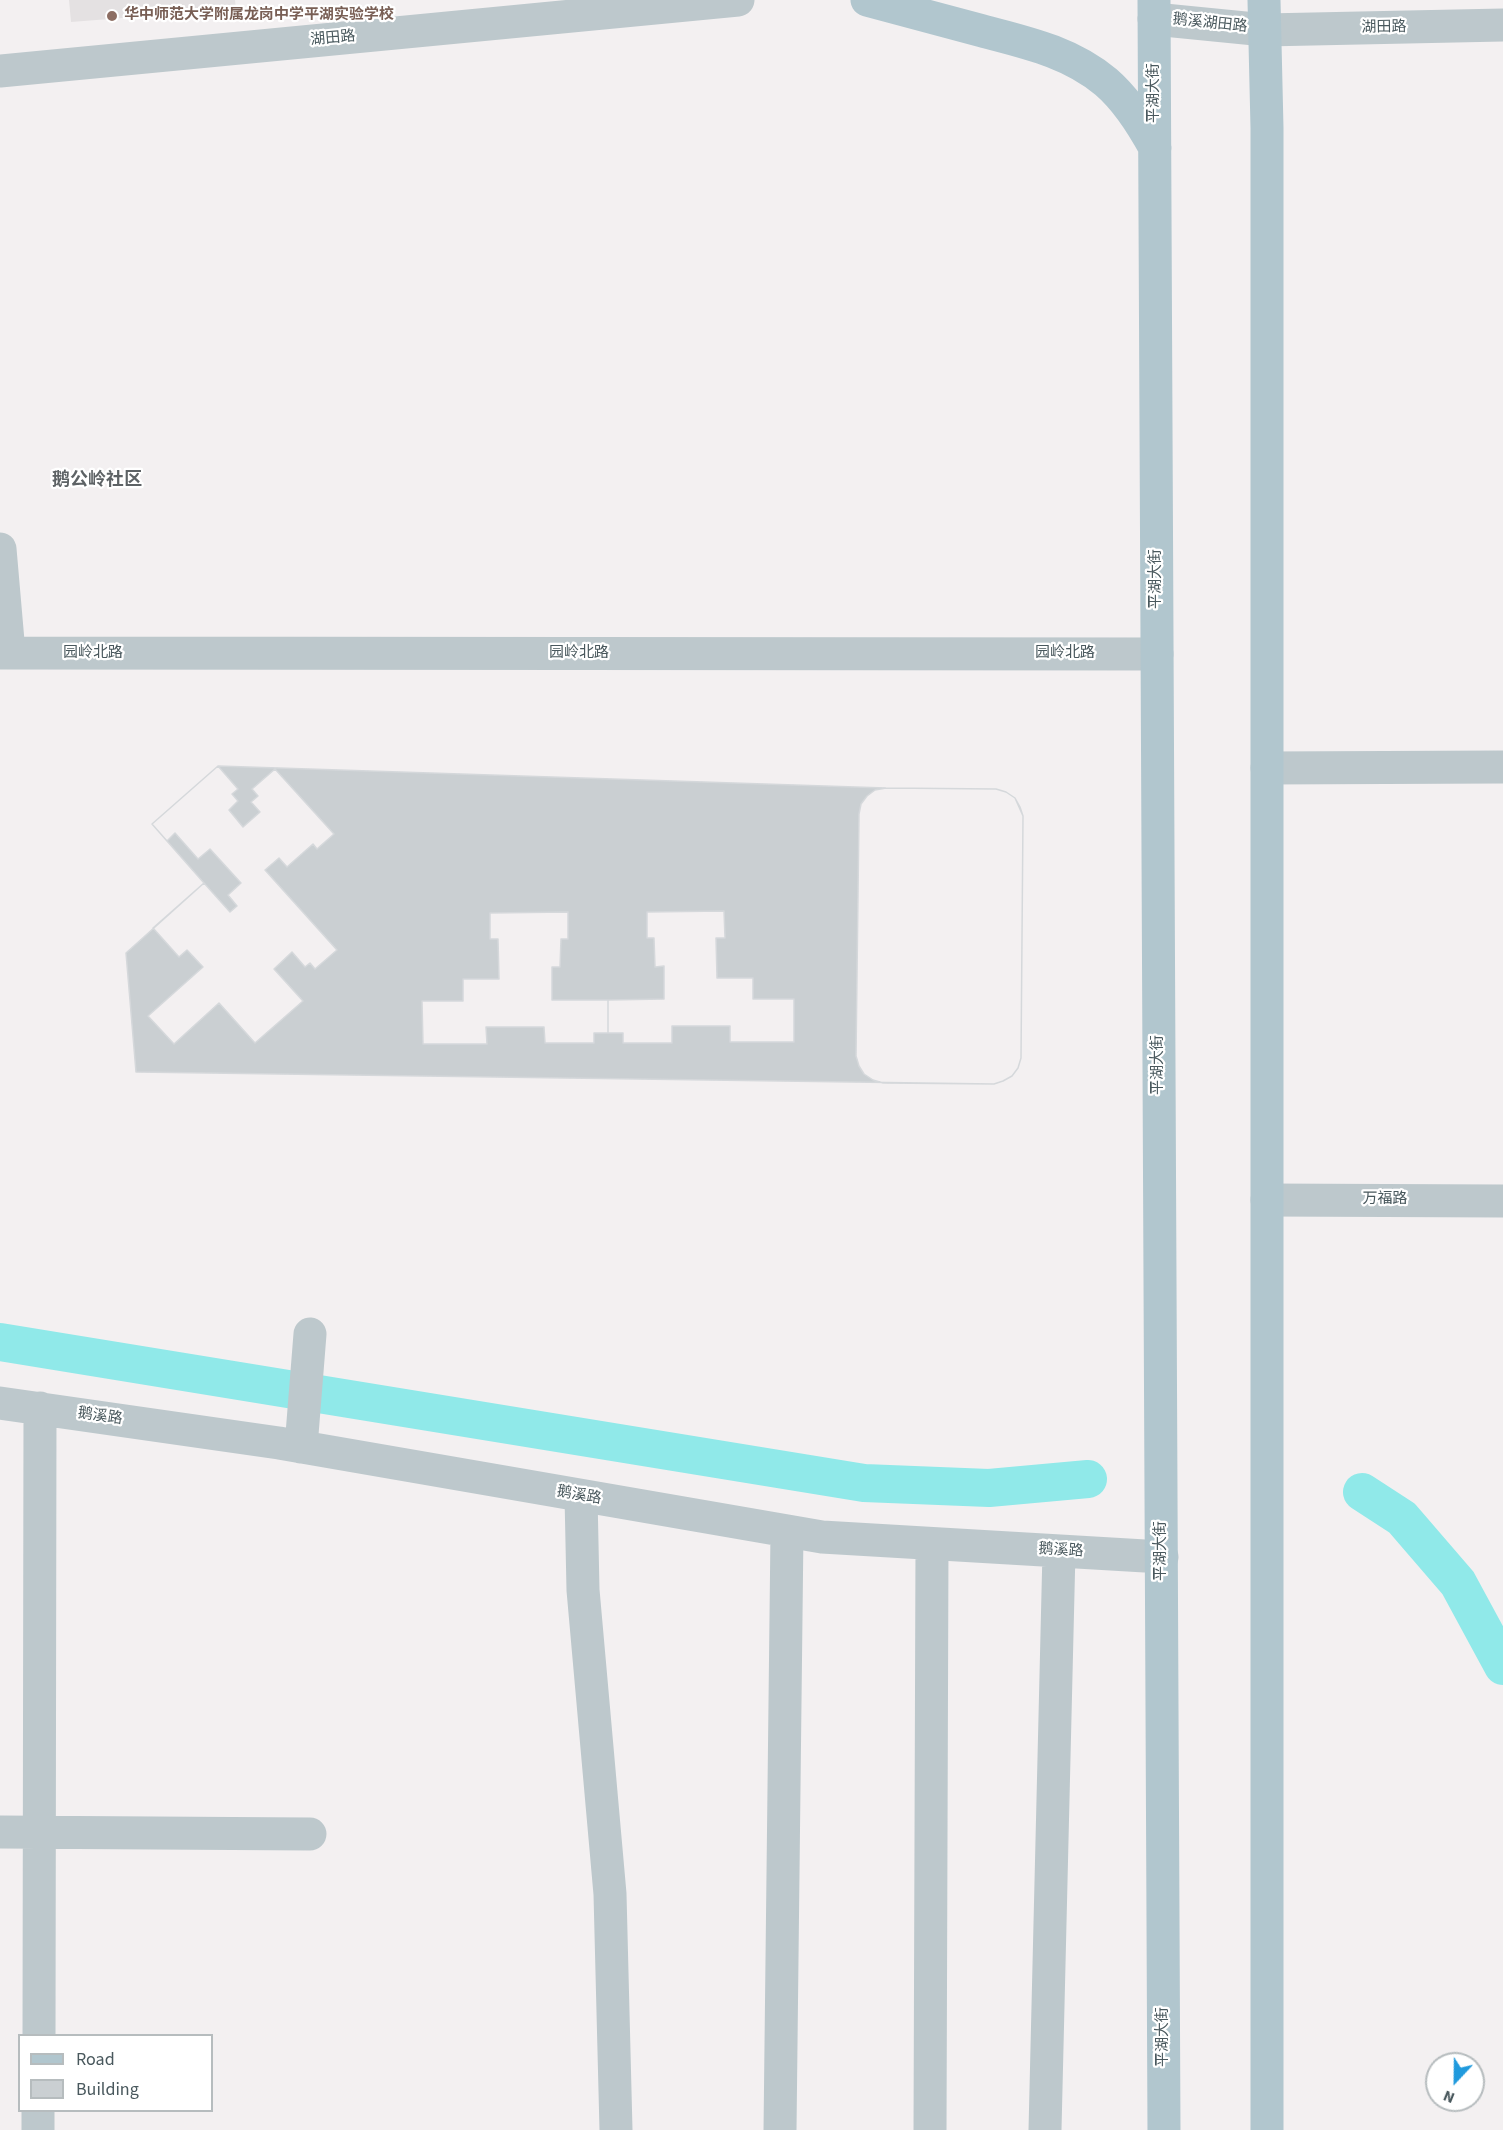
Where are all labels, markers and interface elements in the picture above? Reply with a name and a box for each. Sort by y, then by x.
place label: 华中师范大学附属龙岗中学平湖实验学校 [124,7,394,25]
marker: 华中师范大学附属龙岗中学平湖实验学校 [105,9,119,23]
street label: 鹅溪湖田路 [1172,11,1248,37]
street label: 湖田路 [1361,19,1407,37]
street label: 湖田路 [310,28,356,50]
street label: 平湖大街 [1146,63,1164,123]
district label: 鹅公岭社区 [52,470,142,492]
street label: 平湖大街 [1148,549,1166,609]
street label: 园岭北路 [63,645,123,663]
street label: 园岭北路 [549,645,609,663]
street label: 园岭北路 [1035,645,1095,663]
street label: 平湖大街 [1150,1035,1168,1095]
street label: 万福路 [1363,1191,1407,1209]
street label: 鹅溪路 [76,1405,124,1429]
street label: 鹅溪路 [555,1483,603,1509]
street label: 平湖大街 [1153,1521,1171,1581]
street label: 鹅溪路 [1038,1541,1084,1561]
street label: 平湖大街 [1155,2007,1173,2067]
legend [18,2034,213,2112]
text: Road [76,2047,115,2072]
north arrow [1425,2052,1485,2112]
text: Building [76,2077,139,2102]
text: N [1440,2085,1458,2109]

